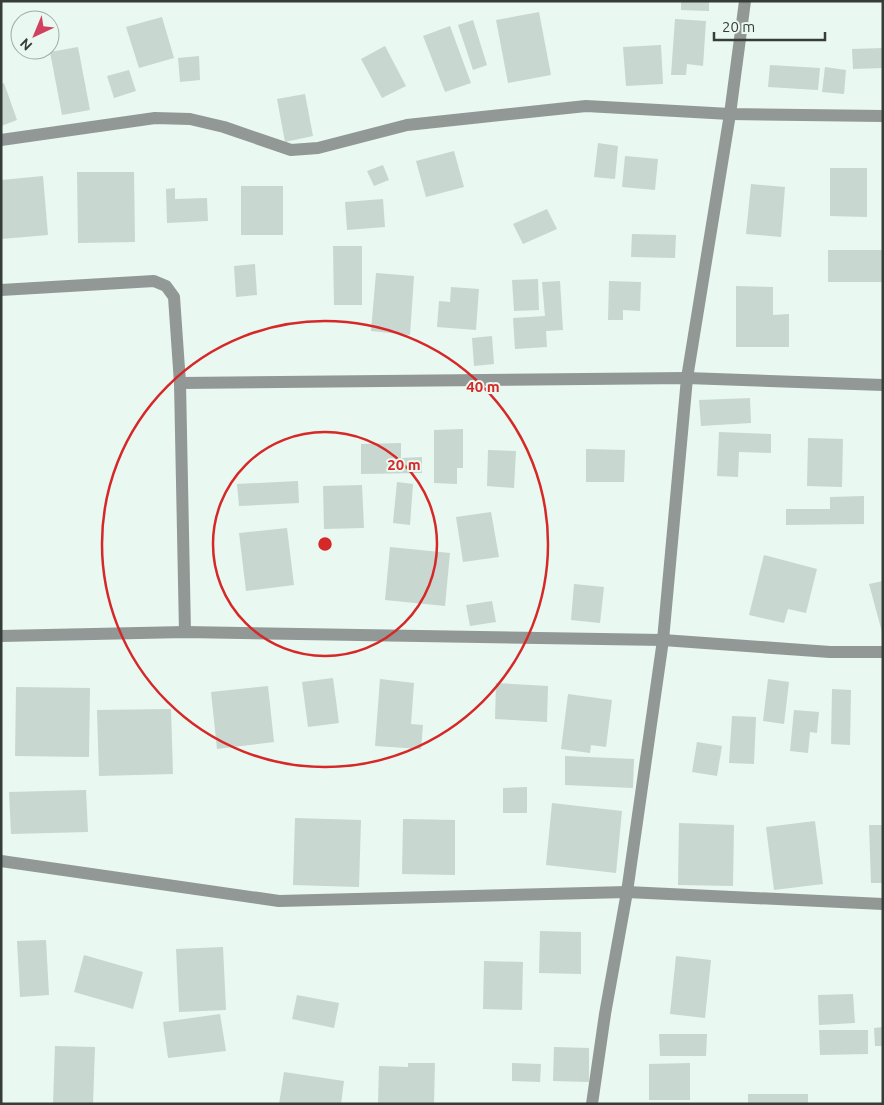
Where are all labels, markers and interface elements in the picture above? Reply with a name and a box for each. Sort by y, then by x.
north arrow [10,10,60,60]
scale bar [714,10,825,42]
text: 20 m [722,18,755,35]
text: N [17,35,35,54]
text: 40 m [466,378,500,395]
text: 20 m [387,456,421,473]
centre of rings [316,535,334,553]

